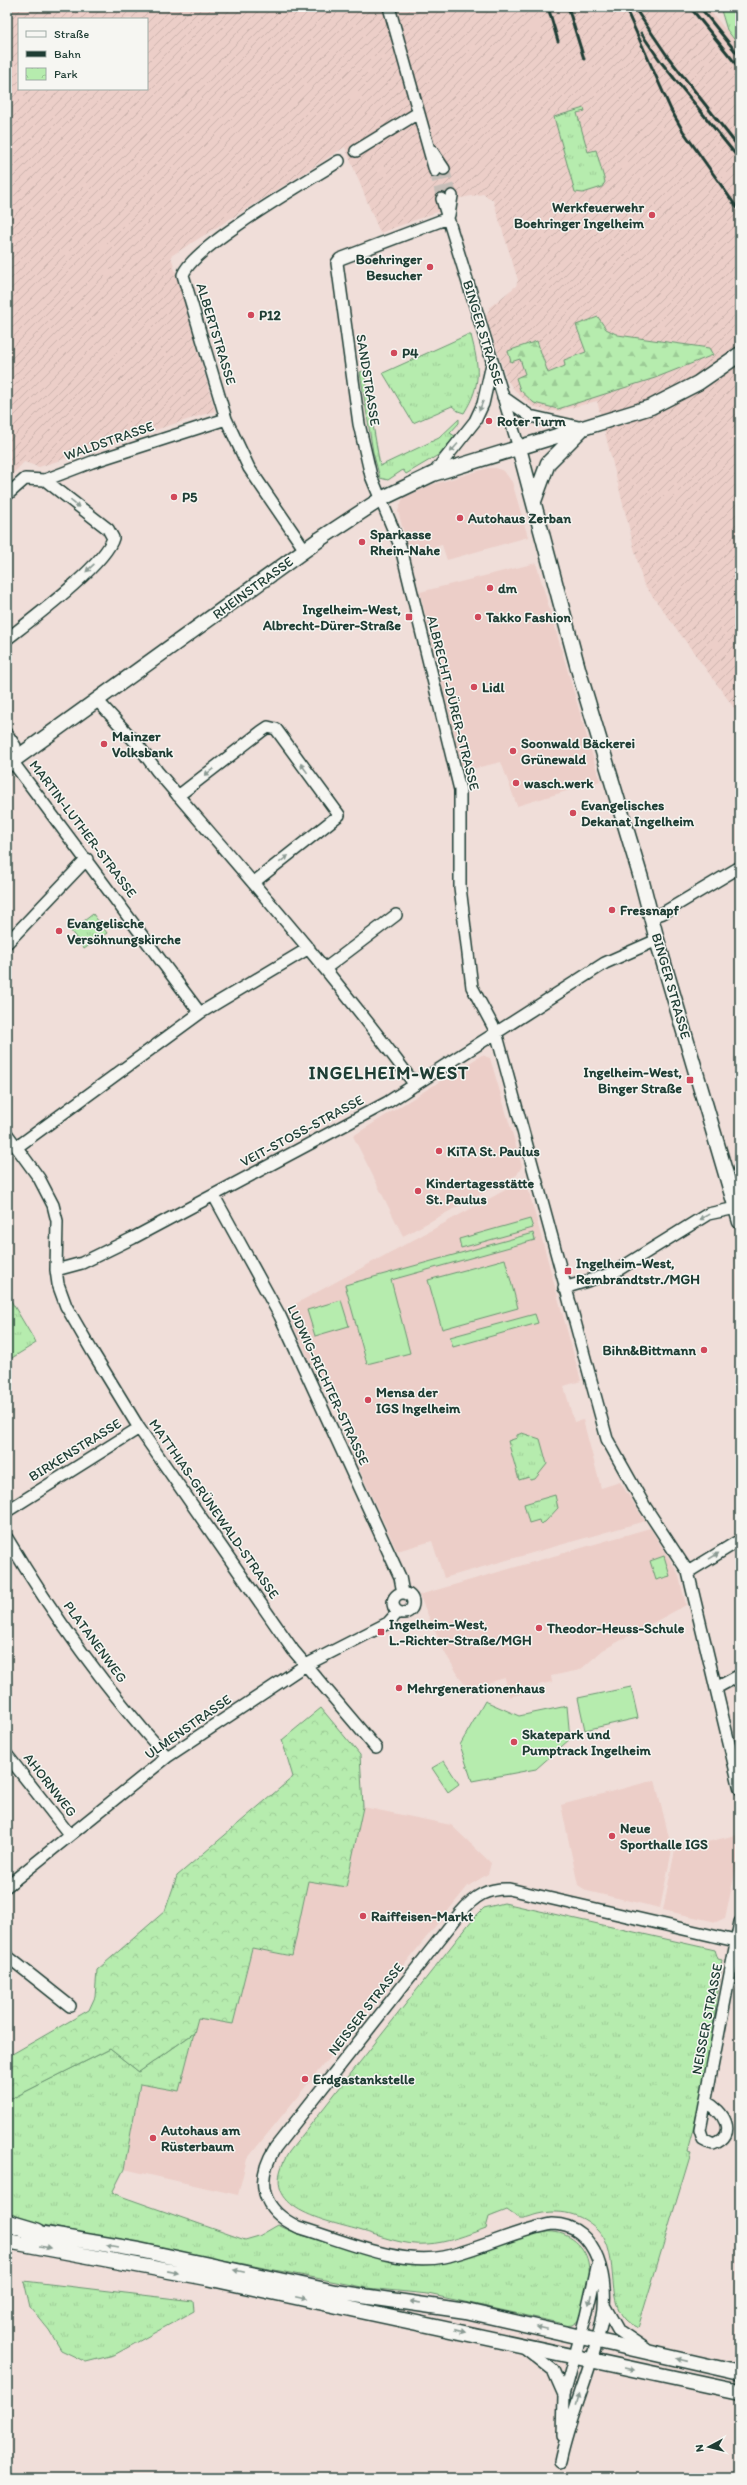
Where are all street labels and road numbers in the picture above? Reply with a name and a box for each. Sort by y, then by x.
street label: BINGER STRASSE [459,278,507,388]
street label: ALBERTSTRASSE [192,281,240,387]
street label: SANDSTRASSE [352,333,384,427]
street label: WALDSTRASSE [62,418,156,464]
street label: RHEINSTRASSE [209,553,297,623]
street label: ALBRECHT-DÜRER-STRASSE [423,614,483,792]
street label: MARTIN-LUTHER-STRASSE [26,757,140,901]
street label: BINGER STRASSE [648,931,694,1041]
street label: VEIT-STOSS-STRASSE [237,1091,367,1171]
street label: LUDWIG-RICHTER-STRASSE [283,1302,373,1468]
street label: BIRKENSTRASSE [26,1415,125,1485]
street label: MATTHIAS-GRÜNEWALD-STRASSE [145,1416,283,1602]
street label: PLATANENWEG [60,1598,130,1686]
street label: ULMENSTRASSE [141,1691,235,1763]
street label: AHORNWEG [20,1750,80,1820]
street label: NEISSER STRASSE [325,1959,407,2059]
street label: NEISSER STRASSE [688,1962,726,2076]

